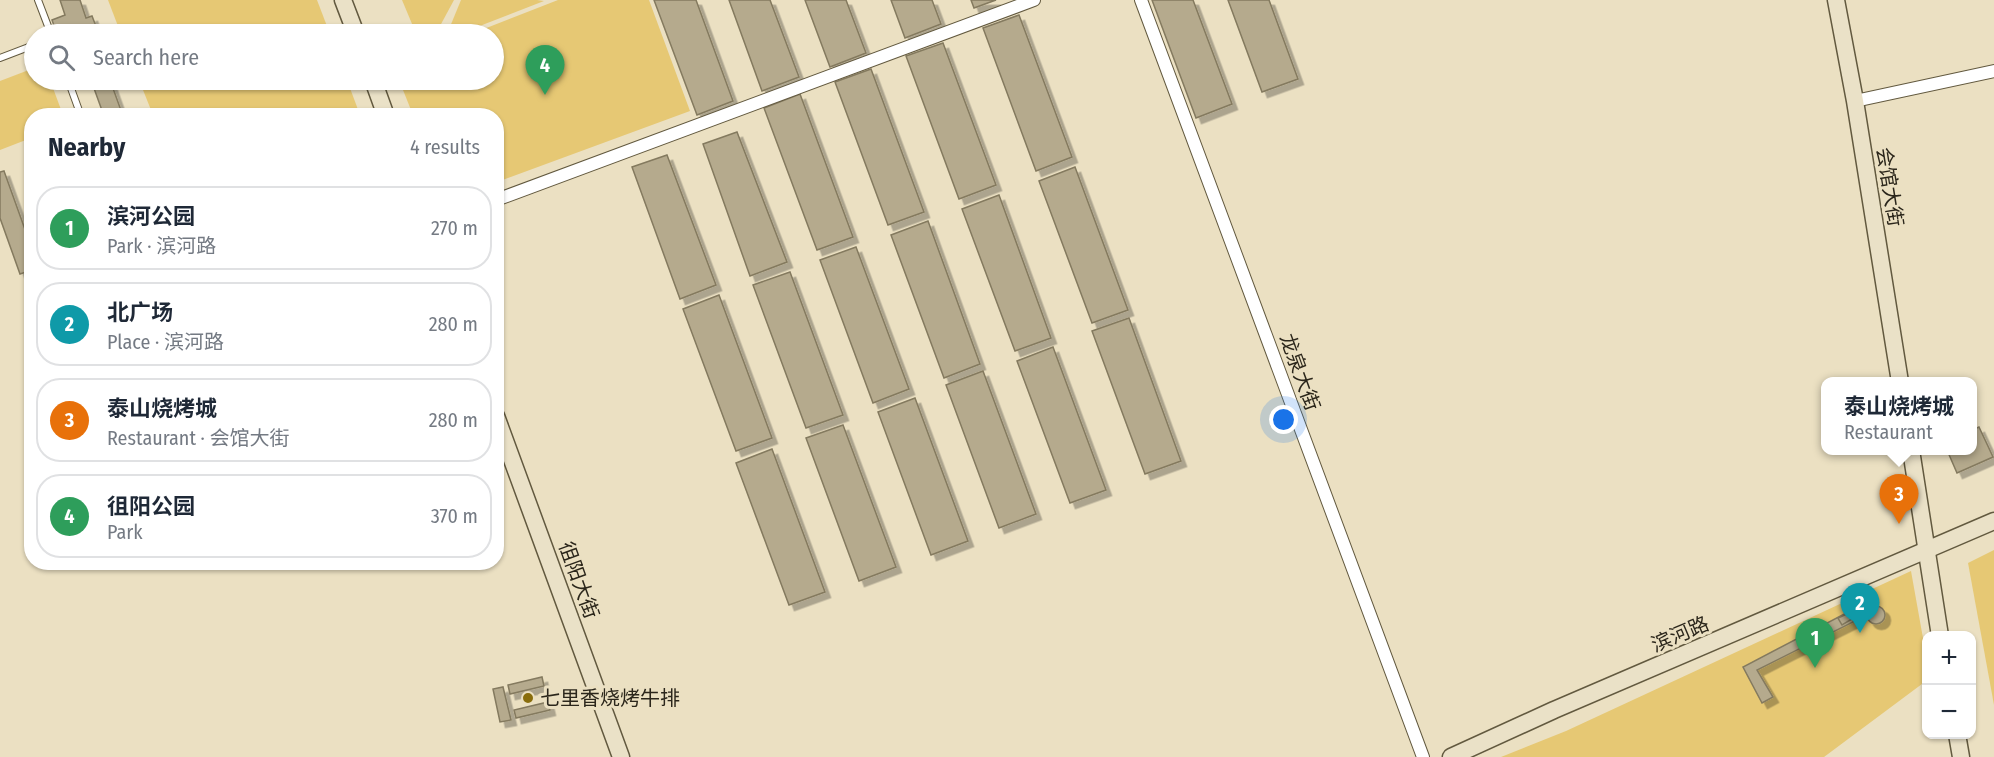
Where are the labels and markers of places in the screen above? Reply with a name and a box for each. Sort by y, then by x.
pin: 4 [526,46,564,95]
pin: 3 [1880,474,1918,524]
pin: 2 [1840,584,1880,633]
pin: 1 [1796,618,1834,668]
place label: 七里香烧烤牛排 [540,686,680,710]
marker: 七里香烧烤牛排 [521,691,535,705]

